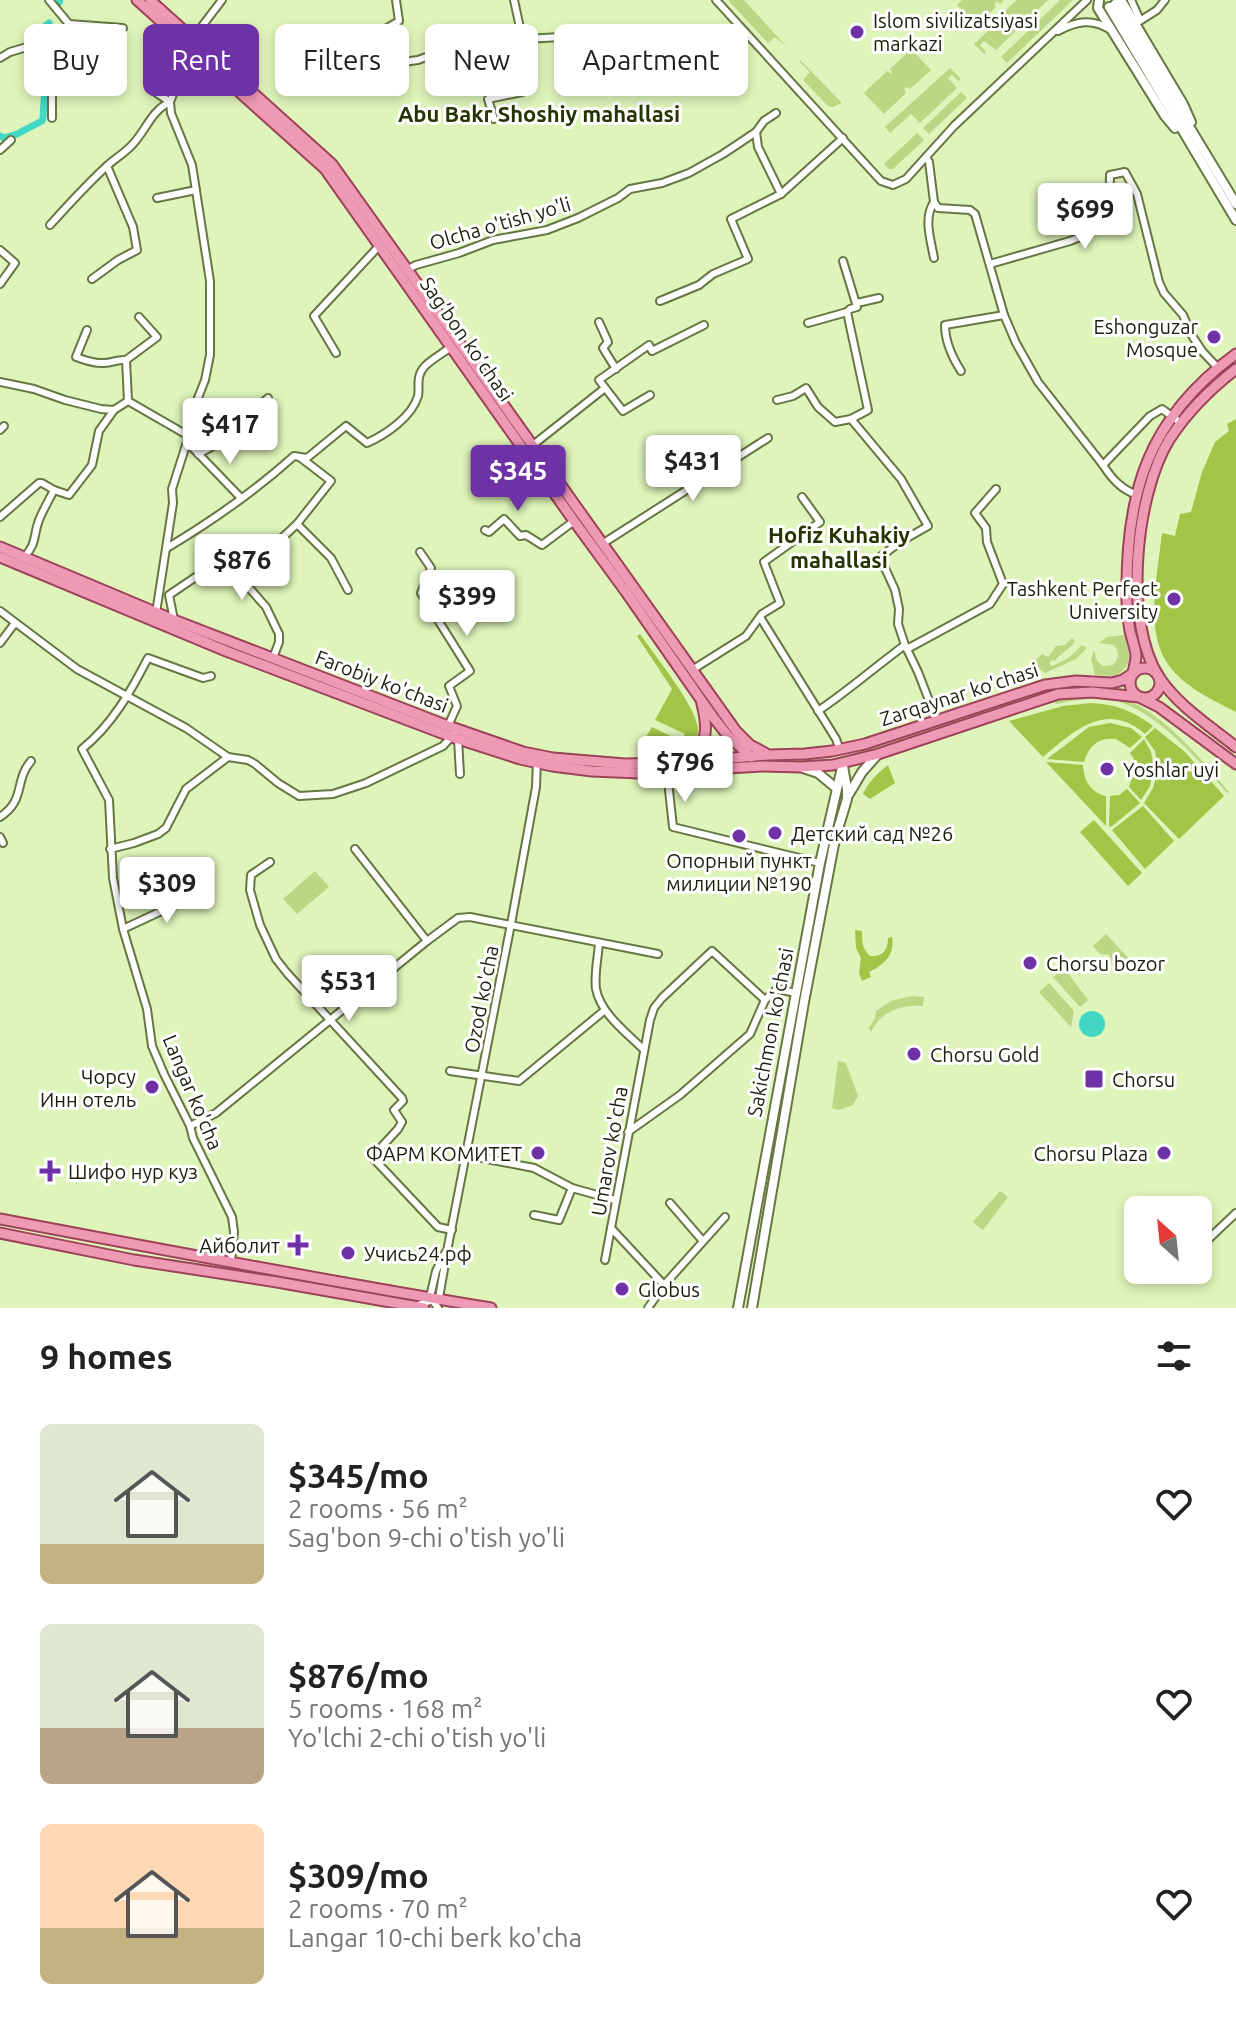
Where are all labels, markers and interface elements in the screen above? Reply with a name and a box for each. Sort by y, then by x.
place label: Islom sivilizatsiyasi markazi [873,9,1038,55]
marker: Islom sivilizatsiyasi markazi [848,23,866,41]
chip: Buy [24,24,127,96]
chip: Rent [143,24,259,96]
chip: Filters [275,24,409,96]
chip: New [425,24,538,96]
chip: Apartment [554,24,748,96]
district label: Abu Bakr Shoshiy mahallasi [398,101,680,126]
pin: $699 [1038,183,1132,251]
street label: Olcha o'tish yo'li [427,192,573,254]
text: $699 [1056,194,1114,223]
street label: Sag’bon ko’chasi [416,272,518,406]
place label: Eshonguzar Mosque [1094,315,1198,361]
marker: Eshonguzar Mosque [1205,328,1223,346]
pin: $417 [183,398,277,466]
text: $417 [201,409,259,438]
pin: $431 [646,435,740,503]
pin: $345 [471,445,565,513]
text: $431 [664,446,722,475]
text: $345 [489,456,547,485]
district label: Hofiz Kuhakiy mahallasi [768,522,910,572]
pin: $876 [195,534,289,602]
text: $876 [213,545,271,574]
pin: $399 [420,570,514,638]
place label: Tashkent Perfect University [1007,577,1158,623]
text: $399 [438,581,496,610]
marker: Tashkent Perfect University [1165,590,1183,608]
street label: Farobiy ko'chasi [312,645,452,717]
street label: Zarqaynar ko'chasi [877,658,1041,730]
pin: $796 [638,736,732,804]
text: $796 [656,747,714,776]
place label: Yoshlar uyi [1123,758,1219,781]
marker: Yoshlar uyi [1098,760,1116,778]
place label: Детский сад №26 [791,822,953,845]
marker: Детский сад №26 [766,824,784,842]
marker: Опорный пункт милиции №190 [730,827,748,845]
place label: Опорный пункт милиции №190 [666,849,812,895]
pin: $309 [120,857,214,925]
text: $309 [138,868,196,897]
street label: Ozod ko'cha [459,943,503,1055]
street label: Sakichmon ko'chasi [742,946,798,1118]
place label: Chorsu bozor [1046,952,1166,975]
marker: Chorsu bozor [1021,954,1039,972]
pin: $531 [302,955,396,1023]
text: $531 [320,966,378,995]
street label: Langar ko'cha [158,1031,228,1153]
place label: Chorsu Gold [930,1043,1040,1066]
marker: Chorsu Gold [905,1045,923,1063]
place label: Чорсу Инн отель [40,1065,136,1111]
marker: Chorsu [1083,1068,1105,1090]
place label: Chorsu [1112,1068,1175,1091]
marker: Чорсу Инн отель [143,1078,161,1096]
street label: Umarov ko'cha [586,1084,632,1218]
place label: ФАРМ КОМИТЕТ [366,1142,522,1165]
place label: Chorsu Plaza [1033,1142,1148,1165]
marker: ФАРМ КОМИТЕТ [529,1144,547,1162]
marker: Chorsu Plaza [1155,1144,1173,1162]
marker: Шифо нур куз [39,1160,61,1182]
place label: Шифо нур куз [68,1160,198,1183]
north arrow [1124,1196,1212,1284]
map controls [1124,1196,1212,1284]
place label: Айболит [199,1234,280,1257]
marker: Айболит [287,1234,309,1256]
place label: Учись24.рф [364,1242,472,1265]
marker: Учись24.рф [339,1244,357,1262]
place label: Globus [638,1278,700,1301]
marker: Globus [613,1280,631,1298]
icon: filters [1152,1334,1196,1378]
text: 9 homes [40,1337,173,1375]
icon: home [104,1456,200,1552]
text: $345/mo [288,1456,429,1494]
icon: heart [1152,1482,1196,1526]
text: 2 rooms · 56 m² [288,1494,468,1523]
text: Sag'bon 9-chi o'tish yo'li [288,1523,565,1552]
icon: home [104,1656,200,1752]
text: $876/mo [288,1656,429,1694]
icon: heart [1152,1682,1196,1726]
text: 5 rooms · 168 m² [288,1694,483,1723]
text: Yo'lchi 2-chi o'tish yo'li [288,1723,546,1752]
icon: home [104,1856,200,1952]
text: $309/mo [288,1856,429,1894]
icon: heart [1152,1882,1196,1926]
text: 2 rooms · 70 m² [288,1894,468,1923]
text: Langar 10-chi berk ko'cha [288,1923,582,1952]

